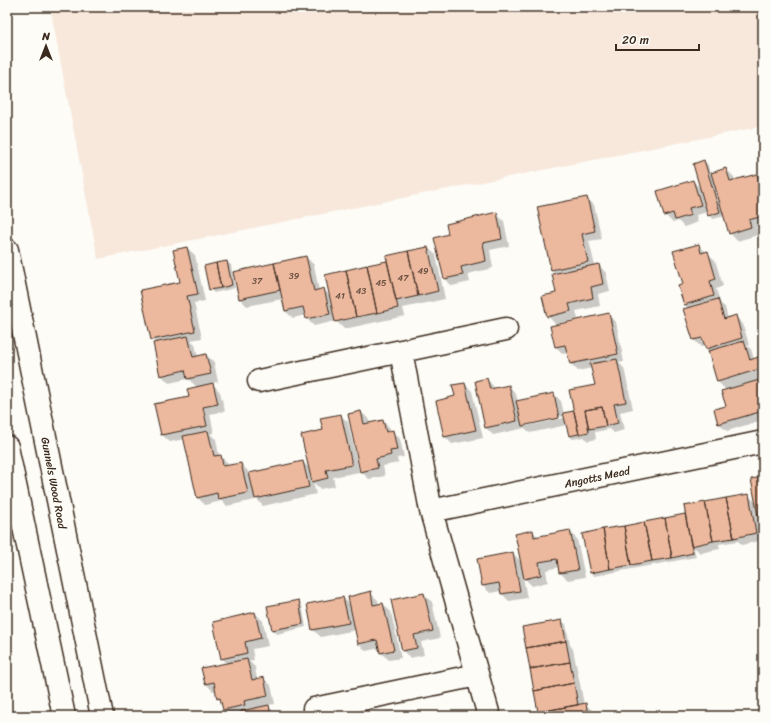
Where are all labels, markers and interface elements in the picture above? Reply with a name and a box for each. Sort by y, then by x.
north arrow [26,26,66,66]
scale bar [616,26,699,52]
text: N [41,27,50,46]
text: 20 m [622,29,649,51]
house number: 49 [417,263,429,279]
house number: 39 [289,268,300,284]
house number: 47 [398,270,409,286]
house number: 37 [252,273,263,289]
house number: 45 [375,275,387,291]
house number: 43 [356,283,366,299]
house number: 41 [335,288,345,304]
street label: Gunnels Wood Road [35,436,72,532]
street label: Angotts Mead [562,461,633,494]

